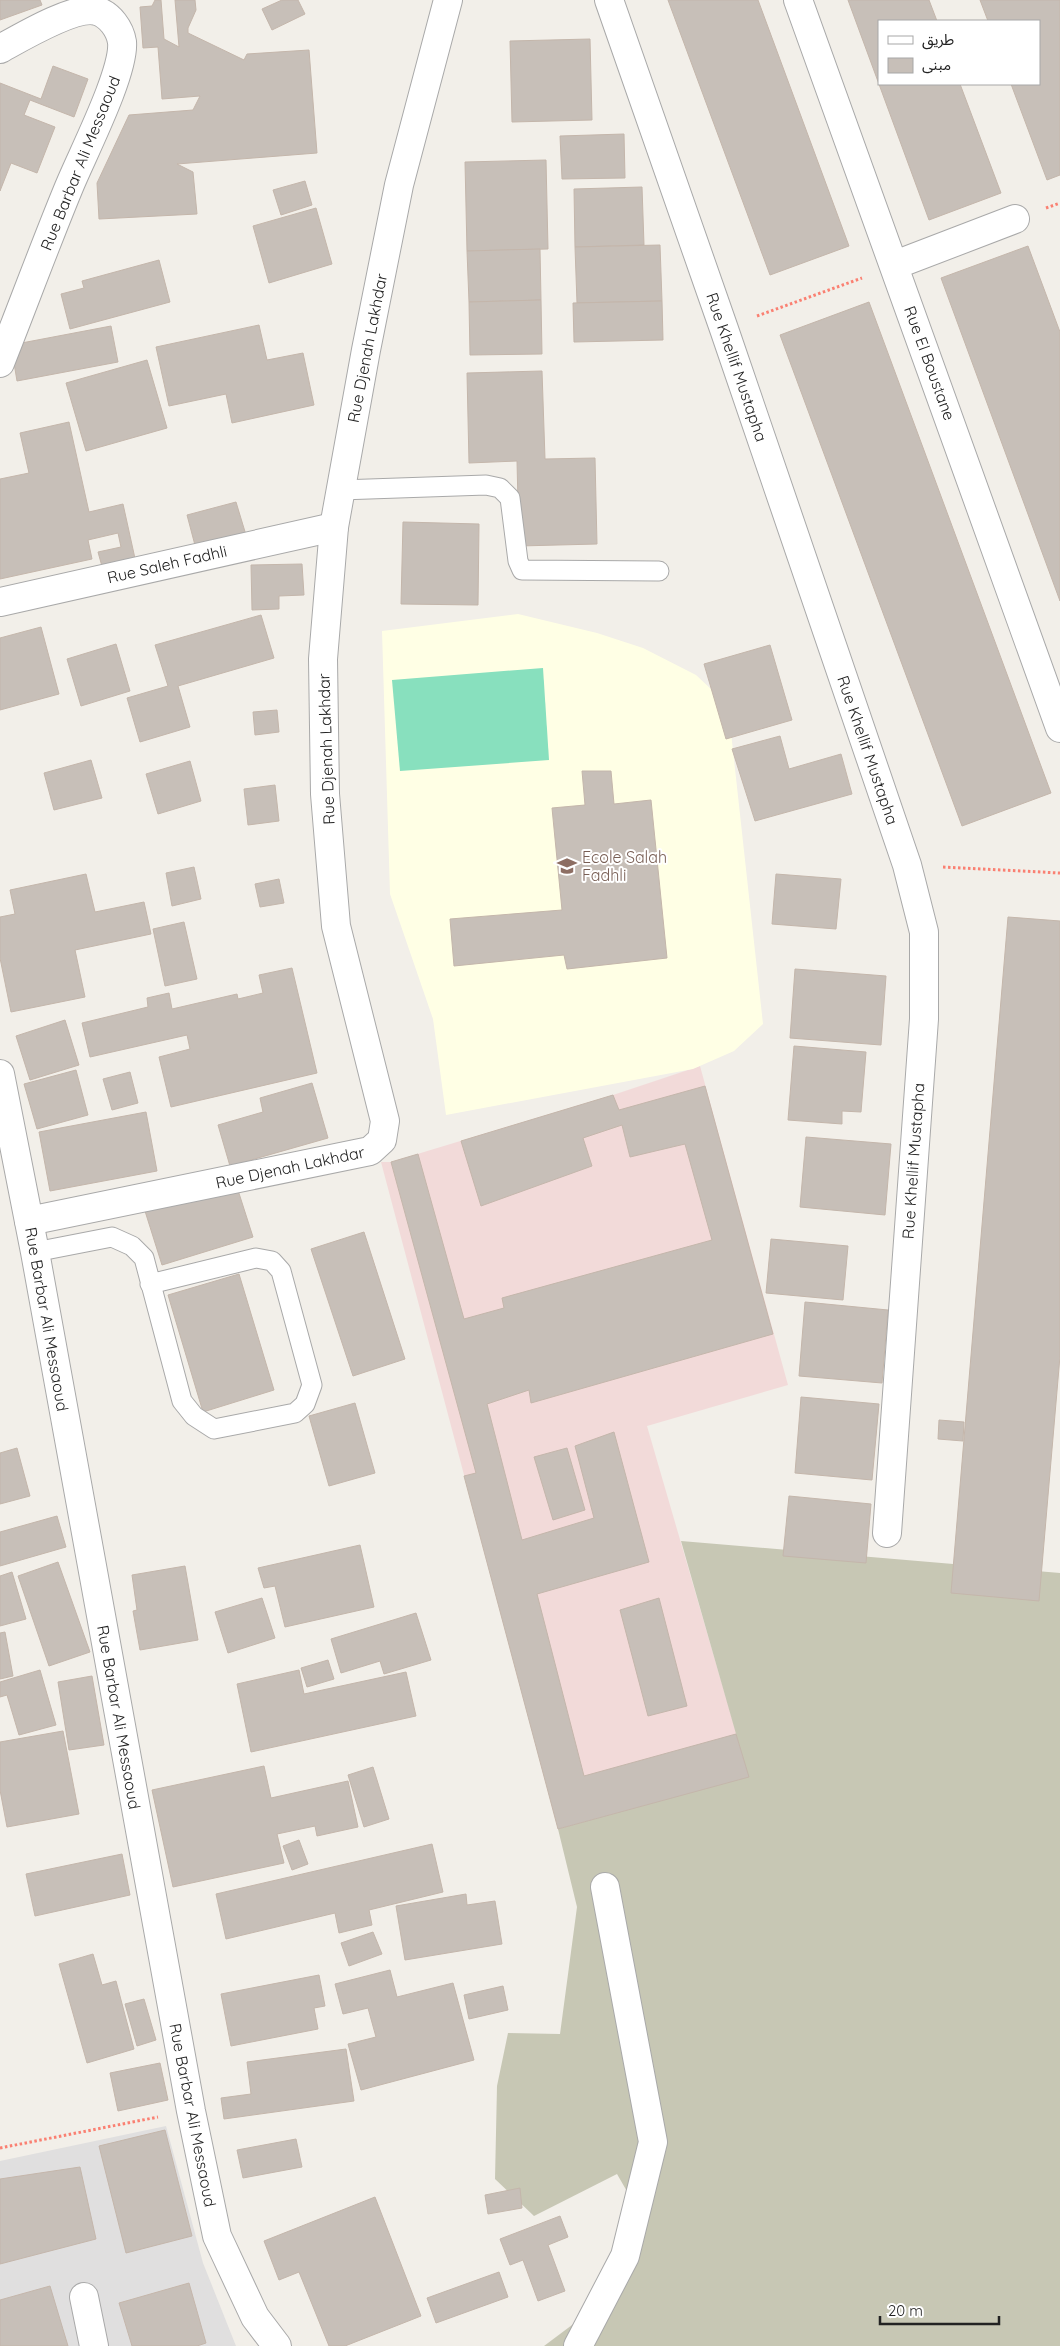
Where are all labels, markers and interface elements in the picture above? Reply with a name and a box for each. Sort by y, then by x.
legend [878,20,1040,85]
text: طريق [922,30,954,50]
text: مبنى [922,55,951,74]
street label: Rue Barbar Ali Messaoud [36,73,124,253]
street label: Rue Djenah Lakhdar [343,272,391,424]
street label: Rue Khellif Mustapha [702,290,772,444]
street label: Rue El Boustane [900,303,960,423]
street label: Rue Saleh Fadhli [105,541,229,587]
street label: Rue Djenah Lakhdar [313,673,339,825]
street label: Rue Khellif Mustapha [833,673,903,827]
place label: Ecole Salah Fadhli [582,847,667,885]
school or university icon: Ecole Salah Fadhli [556,855,578,877]
street label: Rue Khellif Mustapha [898,1082,928,1240]
street label: Rue Djenah Lakhdar [214,1141,366,1193]
street label: Rue Barbar Ali Messaoud [21,1225,73,1413]
street label: Rue Barbar Ali Messaoud [93,1623,145,1811]
street label: Rue Barbar Ali Messaoud [165,2021,221,2209]
scale bar [880,2294,999,2326]
text: 20 m [888,2301,923,2320]

